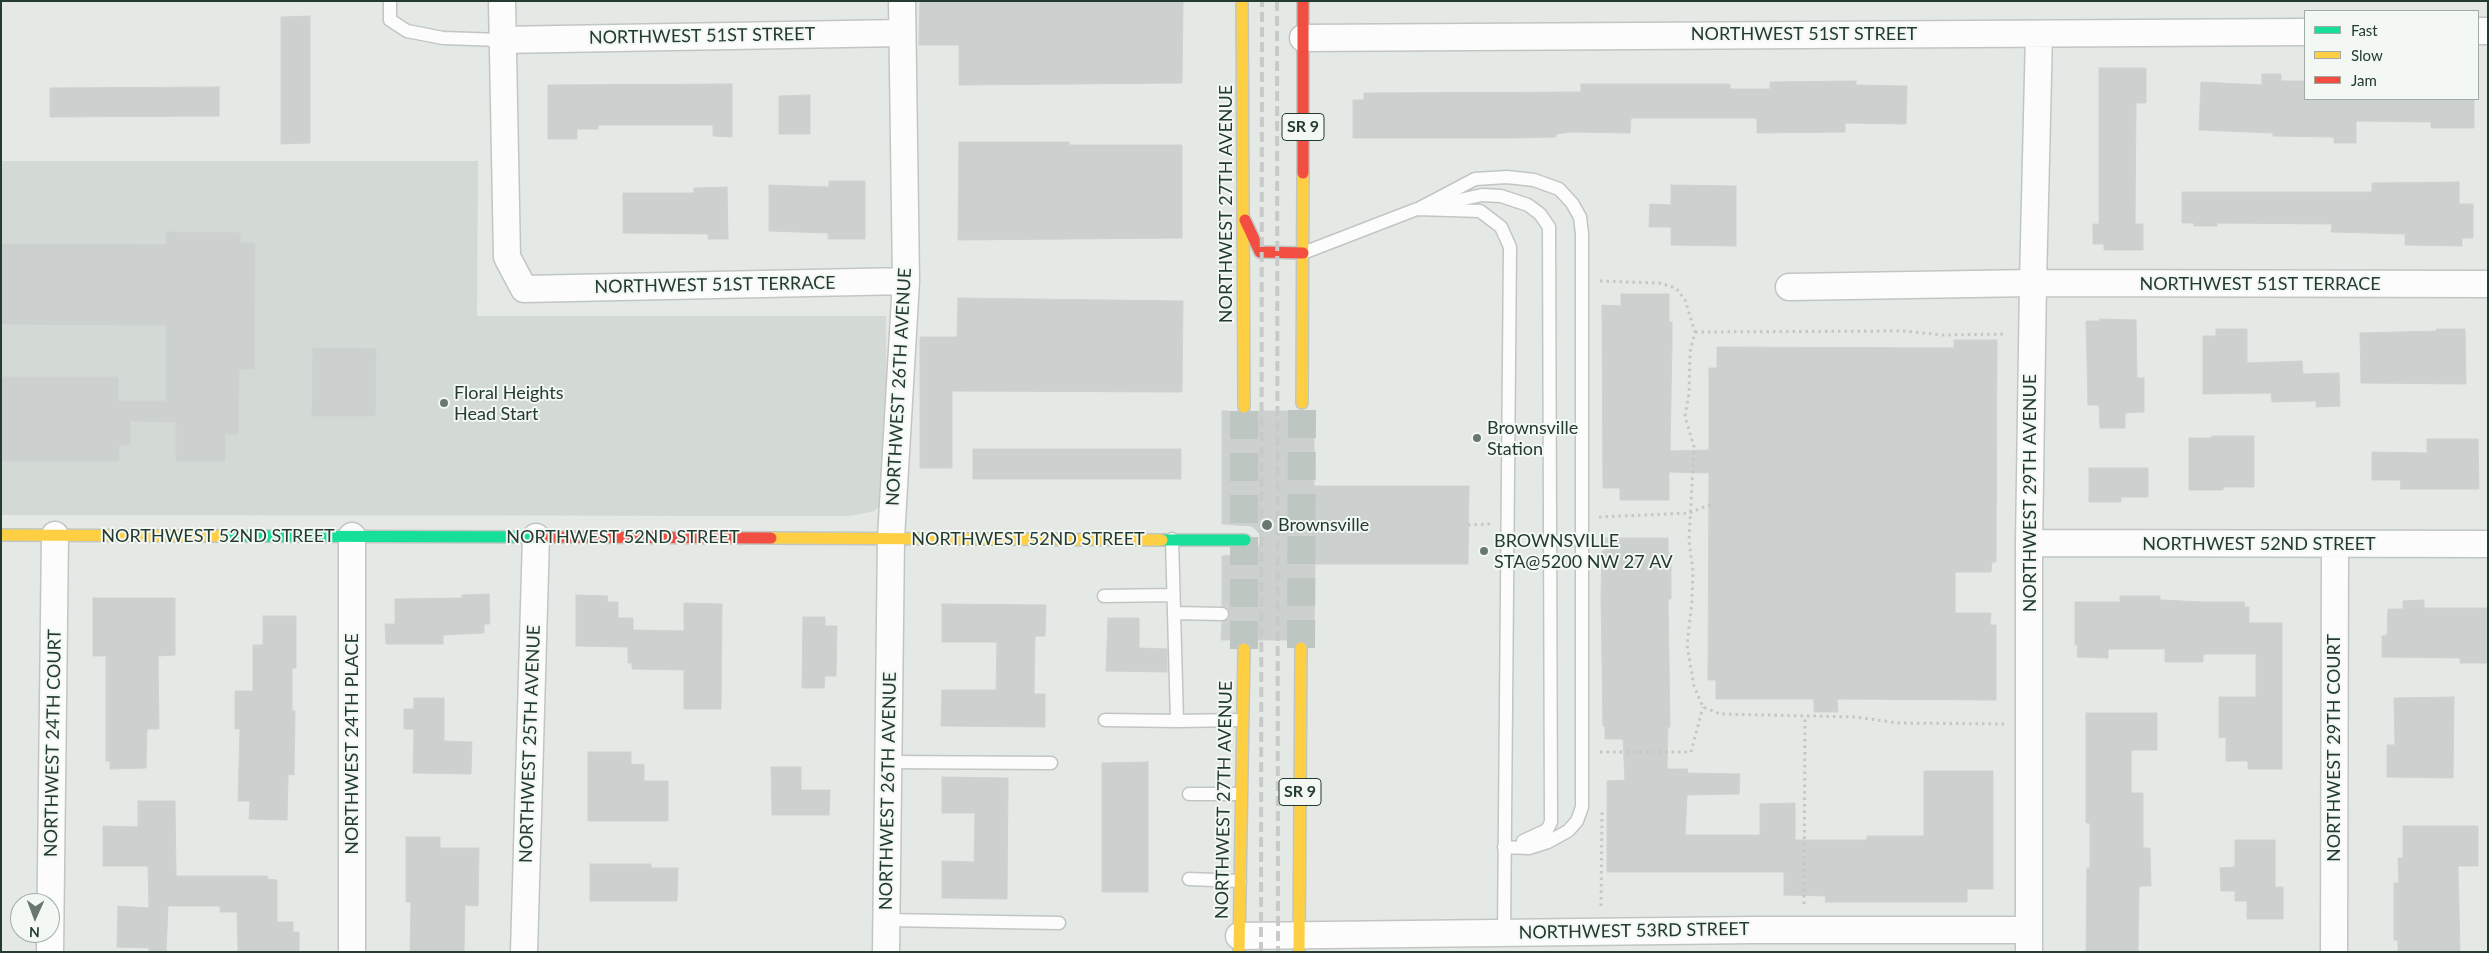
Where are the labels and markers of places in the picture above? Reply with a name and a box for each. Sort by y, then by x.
place label: Floral Heights Head Start [454,382,563,424]
marker: Floral Heights Head Start [438,397,450,409]
place label: Brownsville Station [1487,417,1578,459]
marker: Brownsville Station [1471,432,1483,444]
place label: Brownsville [1278,514,1369,536]
marker: Brownsville [1260,518,1274,532]
place label: BROWNSVILLE STA@5200 NW 27 AV [1494,530,1673,572]
marker: BROWNSVILLE STA@5200 NW 27 AV [1478,545,1490,557]

